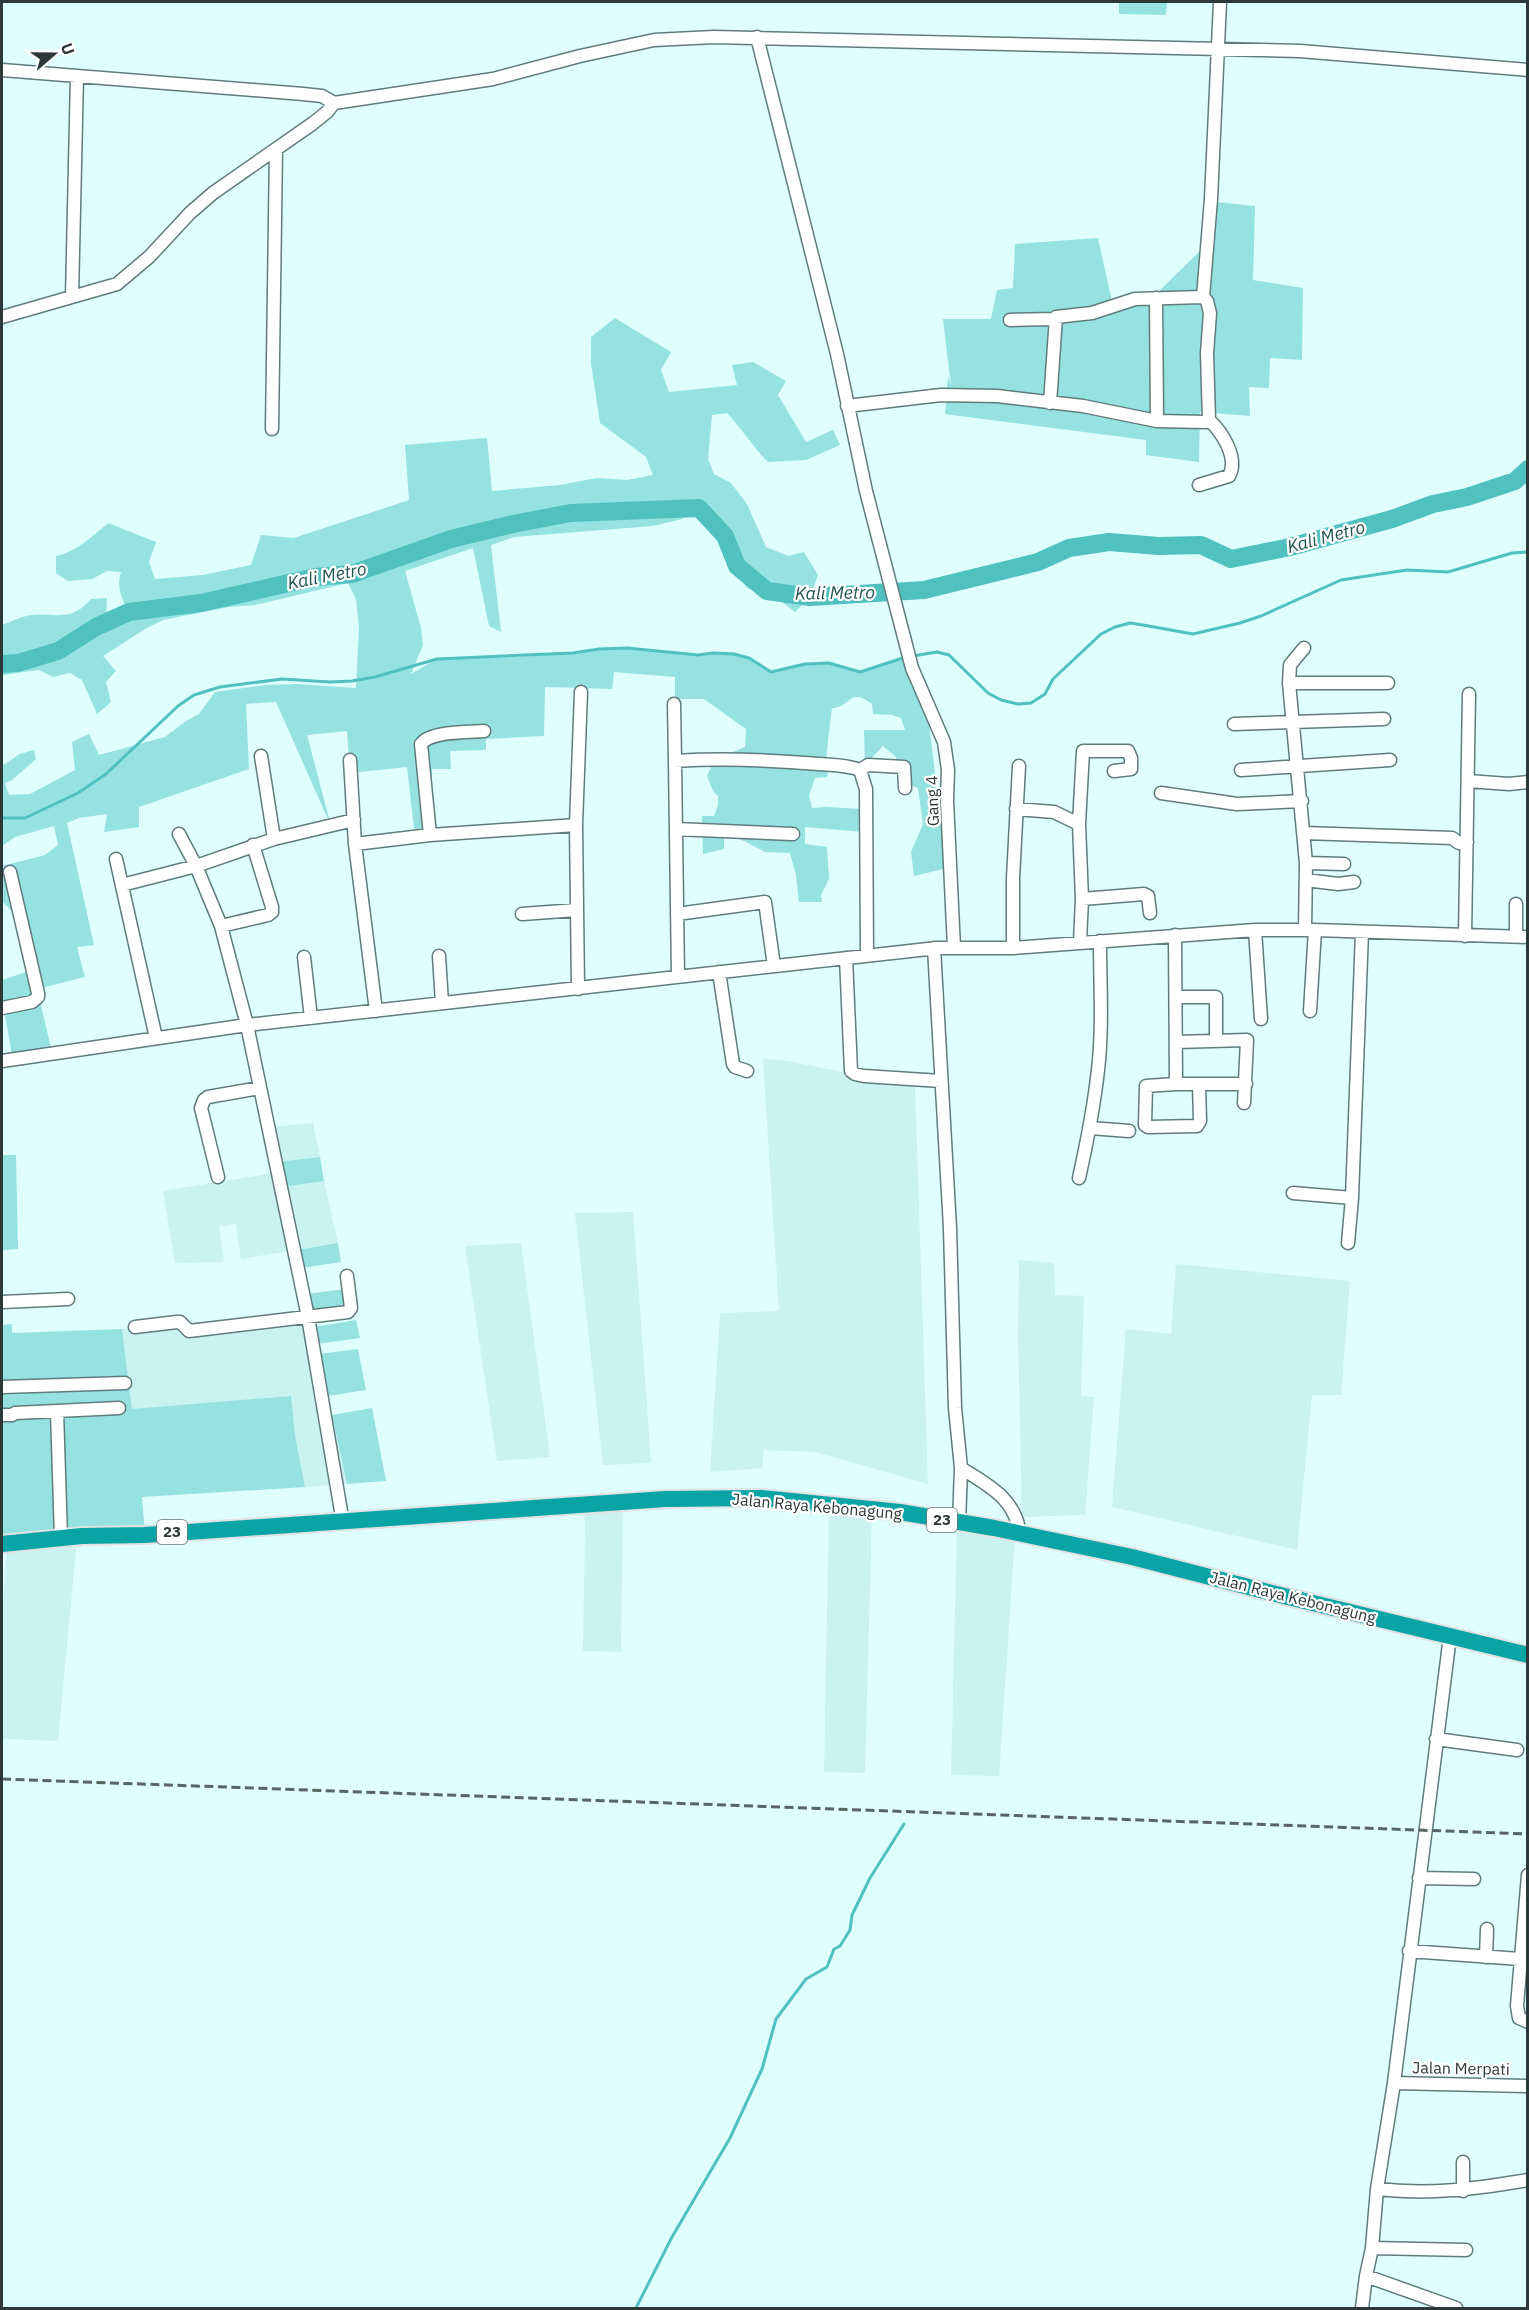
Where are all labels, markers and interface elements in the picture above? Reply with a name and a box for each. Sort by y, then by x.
north arrow [24,24,84,84]
text: U [57,40,79,58]
water label: Kali Metro [1284,515,1368,558]
water label: Kali Metro [285,557,368,594]
water label: Kali Metro [795,580,875,605]
street label: Gang 4 [921,775,943,827]
street label: Jalan Raya Kebonagung [731,1489,903,1523]
road number: 23 [927,1508,957,1532]
road number: 23 [157,1520,187,1544]
street label: Jalan Raya Kebonagung [1208,1567,1379,1627]
street label: Jalan Merpati [1412,2057,1510,2079]

